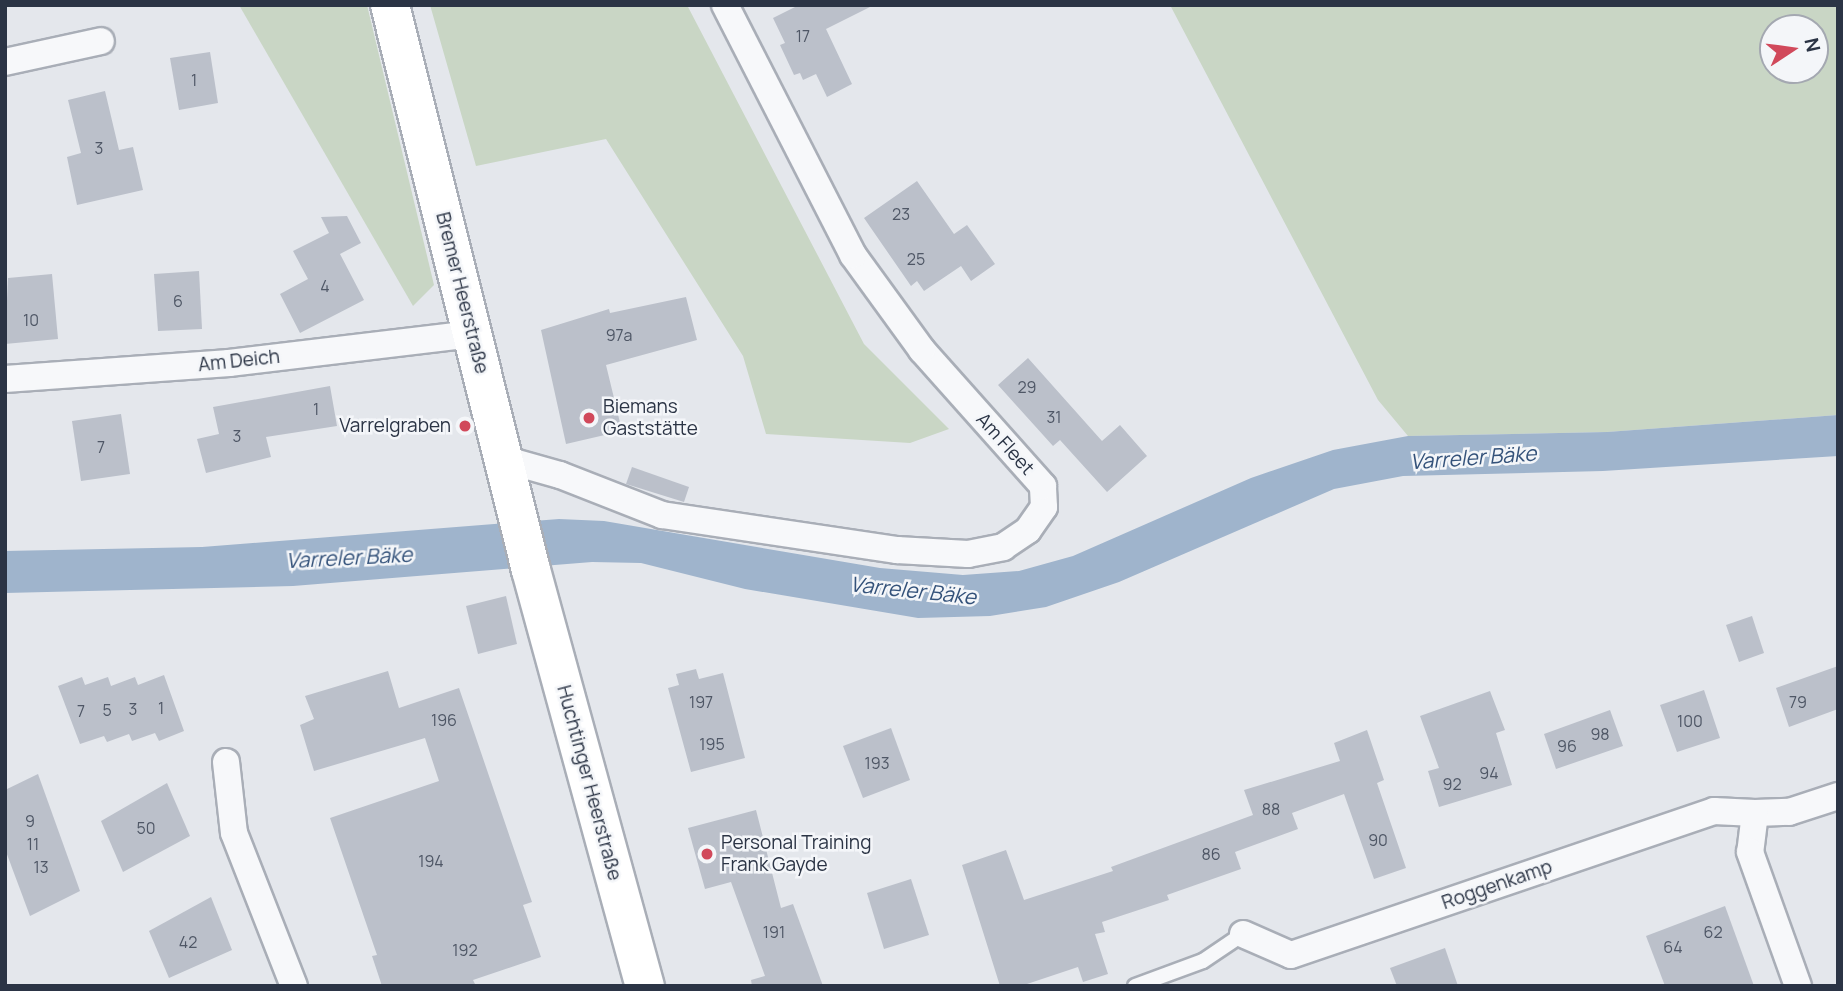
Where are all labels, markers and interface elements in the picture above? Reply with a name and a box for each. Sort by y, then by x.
north arrow [1759,14,1829,84]
house number: 17 [796,26,810,46]
text: N [1798,35,1827,54]
house number: 1 [191,70,197,90]
house number: 3 [95,138,103,158]
house number: 23 [892,204,910,224]
street label: Bremer Heerstraße [431,210,493,376]
house number: 25 [907,249,925,269]
house number: 4 [320,276,330,296]
house number: 6 [173,291,183,311]
house number: 10 [23,310,39,330]
house number: 97a [606,325,632,345]
street label: Am Deich [197,345,281,377]
house number: 29 [1017,377,1037,397]
place label: Biemans Gaststätte [603,396,698,440]
house number: 1 [313,399,319,419]
house number: 31 [1046,407,1062,427]
street label: Am Fleet [971,408,1039,480]
marker: Biemans Gaststätte [581,410,597,426]
place label: Varrelgraben [339,415,451,437]
marker: Varrelgraben [457,418,473,434]
house number: 3 [233,426,241,446]
house number: 7 [97,437,105,457]
water label: Varreler Bäke [1409,440,1537,474]
water label: Varreler Bäke [285,541,413,573]
water label: Varreler Bäke [849,571,977,609]
street label: Huchtinger Heerstraße [552,683,626,883]
house number: 197 [689,692,713,712]
house number: 79 [1789,692,1807,712]
house number: 1 [158,698,164,718]
house number: 3 [129,699,137,719]
house number: 5 [102,700,112,720]
house number: 7 [77,701,85,721]
house number: 196 [431,710,457,730]
house number: 100 [1677,711,1703,731]
house number: 98 [1590,724,1610,744]
house number: 195 [699,734,725,754]
house number: 96 [1557,736,1577,756]
house number: 193 [864,753,890,773]
house number: 94 [1479,763,1499,783]
house number: 92 [1442,774,1462,794]
house number: 88 [1262,799,1280,819]
house number: 9 [25,811,35,831]
house number: 50 [137,818,155,838]
house number: 90 [1368,830,1388,850]
place label: Personal Training Frank Gayde [721,832,871,876]
house number: 11 [27,834,39,854]
house number: 86 [1201,844,1221,864]
marker: Personal Training Frank Gayde [699,846,715,862]
house number: 194 [418,851,444,871]
street label: Roggenkamp [1439,855,1555,915]
house number: 13 [33,857,49,877]
house number: 191 [763,922,785,942]
house number: 62 [1703,922,1723,942]
house number: 42 [179,932,197,952]
house number: 64 [1663,937,1683,957]
house number: 192 [452,940,478,960]

